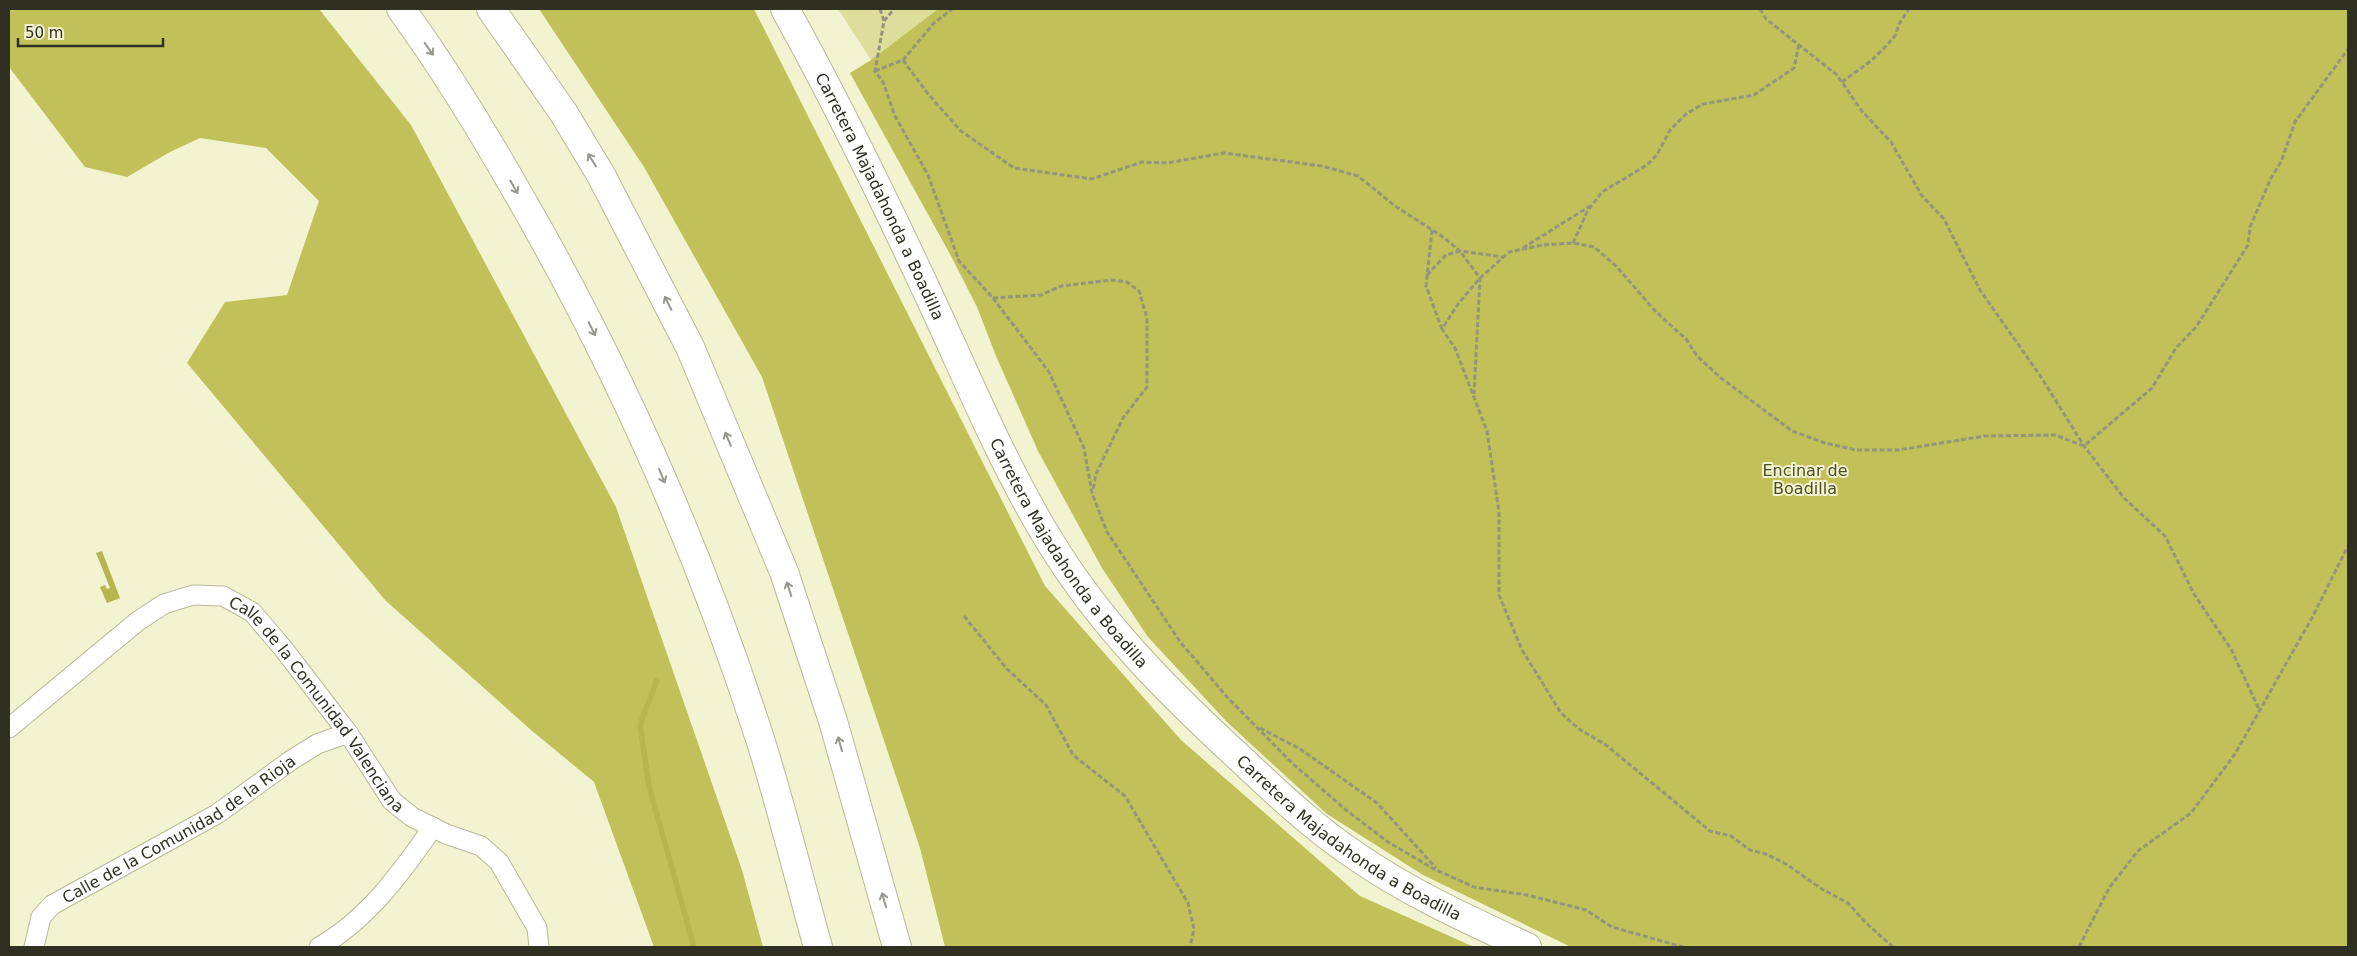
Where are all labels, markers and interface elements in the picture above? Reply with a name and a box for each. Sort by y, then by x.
scale bar [18,15,162,47]
text: 50 m [25,24,63,42]
one-way arrow [423,42,434,56]
street label: Carretera Majadahonda a Boadilla [811,70,948,323]
one-way arrow [587,153,597,167]
one-way arrow [510,179,520,193]
one-way arrow [663,296,673,311]
one-way arrow [588,321,597,336]
one-way arrow [723,432,733,447]
street label: Carretera Majadahonda a Boadilla [986,435,1152,672]
park label: Encinar de Boadilla [1762,461,1848,498]
one-way arrow [658,468,667,483]
one-way arrow [784,582,794,598]
street label: Calle de la Comunidad Valenciana [226,592,408,817]
one-way arrow [834,736,844,752]
street label: Calle de la Comunidad de la Rioja [59,751,299,907]
street label: Carretera Majadahonda a Boadilla [1233,751,1464,925]
one-way arrow [879,893,888,909]

